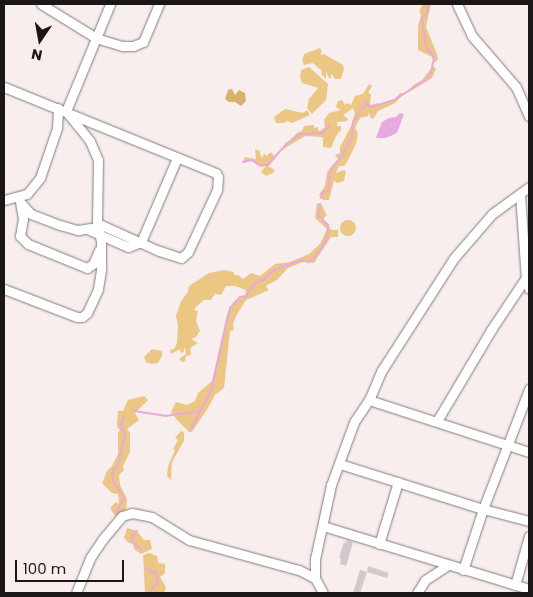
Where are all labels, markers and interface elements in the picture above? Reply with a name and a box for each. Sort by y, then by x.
north arrow [15,15,65,65]
text: N [30,44,44,66]
scale bar [18,550,126,582]
text: 100 m [23,558,66,579]

